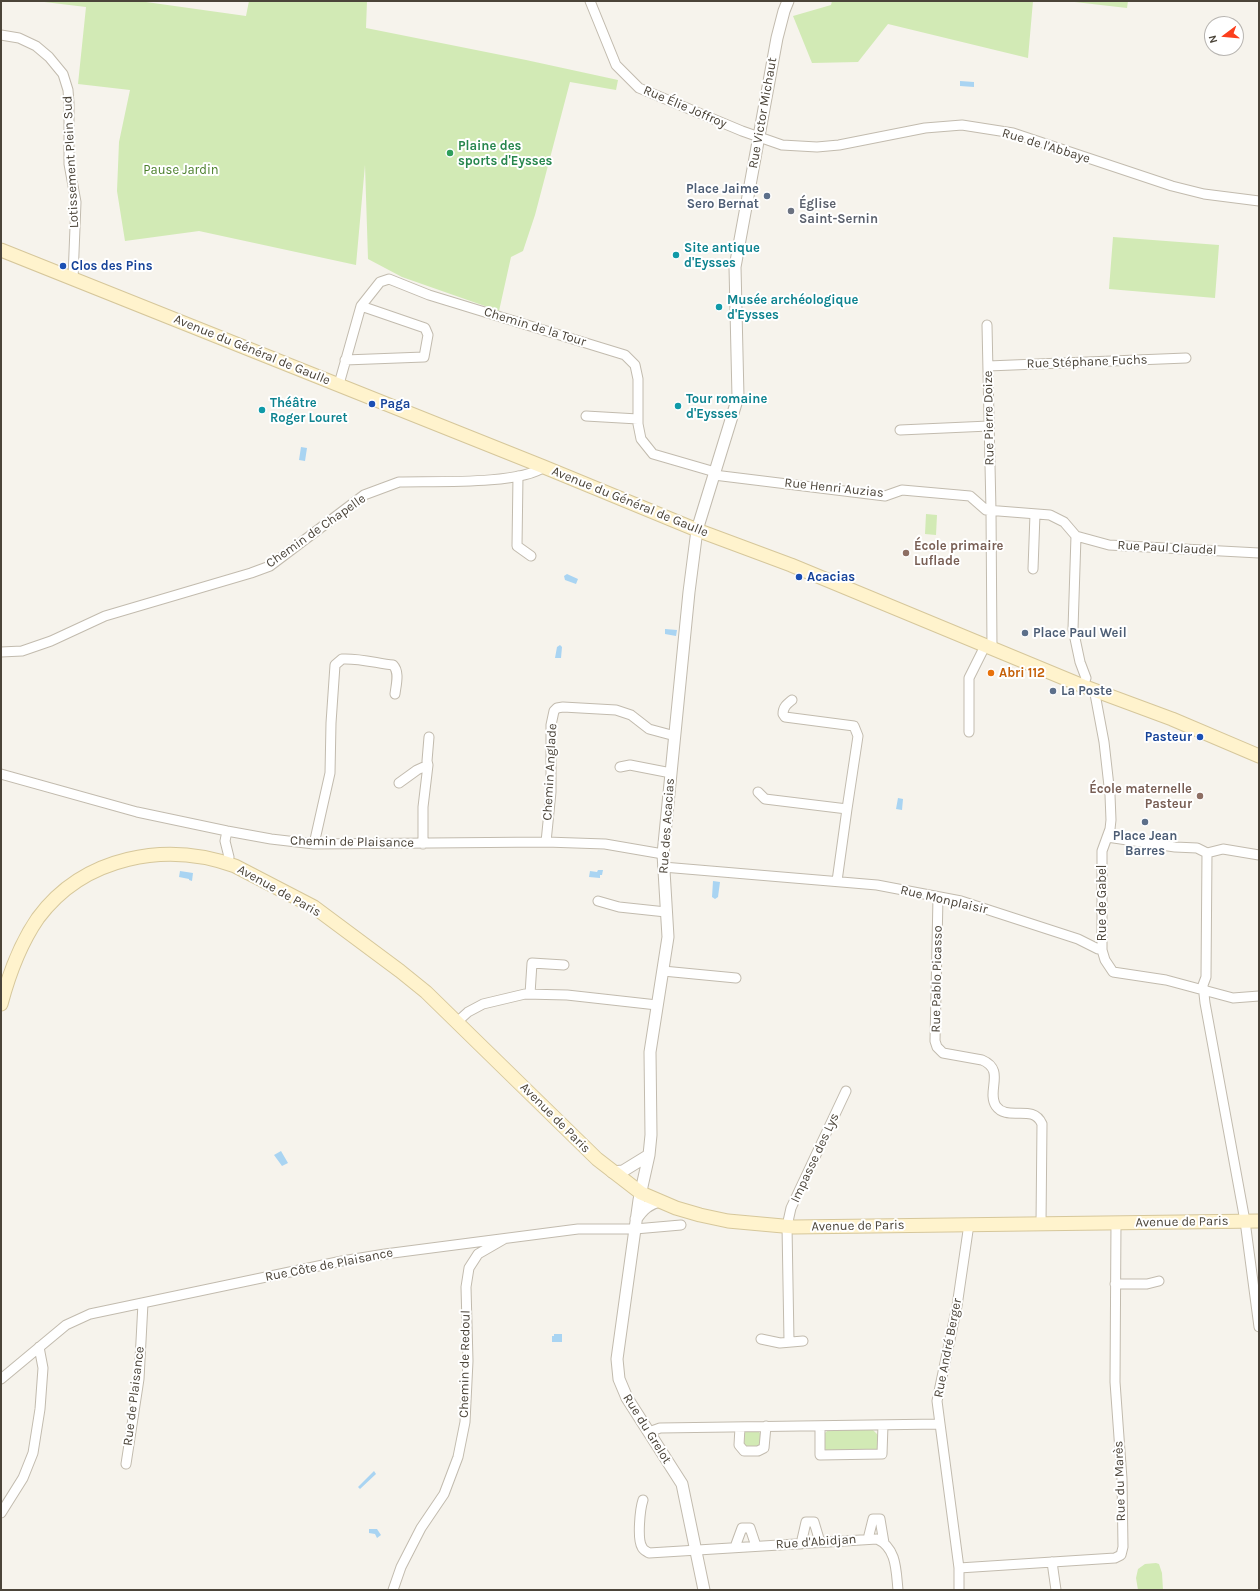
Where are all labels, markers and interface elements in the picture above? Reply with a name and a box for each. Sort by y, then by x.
north arrow [1204,16,1244,56]
text: N [1206,34,1220,45]
street label: Rue Victor Michaut [746,56,780,170]
street label: Rue Élie Joffroy [641,82,729,132]
street label: Lotissement Plein Sud [60,95,82,229]
street label: Rue de l'Abbaye [1000,125,1092,167]
place label: Plaine des sports d'Eysses [458,138,552,169]
marker: Plaine des sports d'Eysses [445,148,455,158]
park label: Pause Jardin [143,162,219,178]
place label: Place Jaime Sero Bernat [686,181,759,212]
marker: Place Jaime Sero Bernat [762,191,772,201]
place label: Église Saint-Sernin [799,196,878,227]
marker: Église Saint-Sernin [786,206,796,216]
place label: Site antique d'Eysses [684,240,760,271]
marker: Site antique d'Eysses [671,250,681,260]
place label: Clos des Pins [71,258,152,274]
marker: Clos des Pins [58,261,68,271]
place label: Musée archéologique d'Eysses [727,292,859,323]
marker: Musée archéologique d'Eysses [714,302,724,312]
street label: Chemin de la Tour [482,304,588,350]
street label: Avenue du Général de Gaulle [171,311,333,389]
street label: Rue Stéphane Fuchs [1026,352,1148,372]
street label: Rue Pierre Doize [980,370,998,466]
place label: Tour romaine d'Eysses [686,391,767,422]
place label: Théâtre Roger Louret [270,395,348,426]
place label: Paga [380,396,410,412]
marker: Paga [367,399,377,409]
marker: Tour romaine d'Eysses [673,401,683,411]
marker: Théâtre Roger Louret [257,405,267,415]
street label: Avenue du Général de Gaulle [549,463,711,541]
street label: Rue Henri Auzias [784,475,884,501]
street label: Chemin de Chapelle [263,491,369,571]
place label: École primaire Luflade [914,538,1003,569]
street label: Rue Paul Claudel [1117,538,1217,558]
marker: École primaire Luflade [901,548,911,558]
place label: Acacias [807,569,855,585]
marker: Acacias [794,572,804,582]
place label: Place Paul Weil [1033,625,1127,641]
marker: Place Paul Weil [1020,628,1030,638]
place label: Abri 112 [999,665,1045,681]
marker: Abri 112 [986,668,996,678]
place label: La Poste [1061,683,1112,699]
marker: La Poste [1048,686,1058,696]
street label: Chemin Anglade [540,723,560,821]
place label: Pasteur [1145,729,1192,745]
marker: Pasteur [1195,732,1205,742]
street label: Rue des Acacias [656,778,678,874]
place label: École maternelle Pasteur [1089,781,1192,812]
marker: École maternelle Pasteur [1195,791,1205,801]
marker: Place Jean Barres [1140,817,1150,827]
place label: Place Jean Barres [1113,828,1177,859]
street label: Chemin de Plaisance [290,833,414,851]
street label: Avenue de Paris [235,862,323,920]
street label: Rue de Gabel [1094,865,1110,941]
street label: Rue Monplaisir [899,882,989,918]
street label: Rue Pablo Picasso [928,925,946,1033]
street label: Avenue de Paris [517,1080,593,1156]
street label: Impasse des Lys [787,1111,843,1205]
street label: Avenue de Paris [1135,1213,1229,1231]
street label: Avenue de Paris [811,1217,905,1235]
street label: Rue Côte de Plaisance [264,1245,394,1285]
street label: Rue André Berger [931,1297,965,1399]
street label: Chemin de Redoul [456,1310,474,1418]
street label: Rue de Plaisance [120,1345,148,1447]
street label: Rue du Grelot [619,1391,675,1467]
street label: Rue du Marès [1111,1440,1129,1522]
street label: Rue d'Abidjan [775,1531,857,1553]

